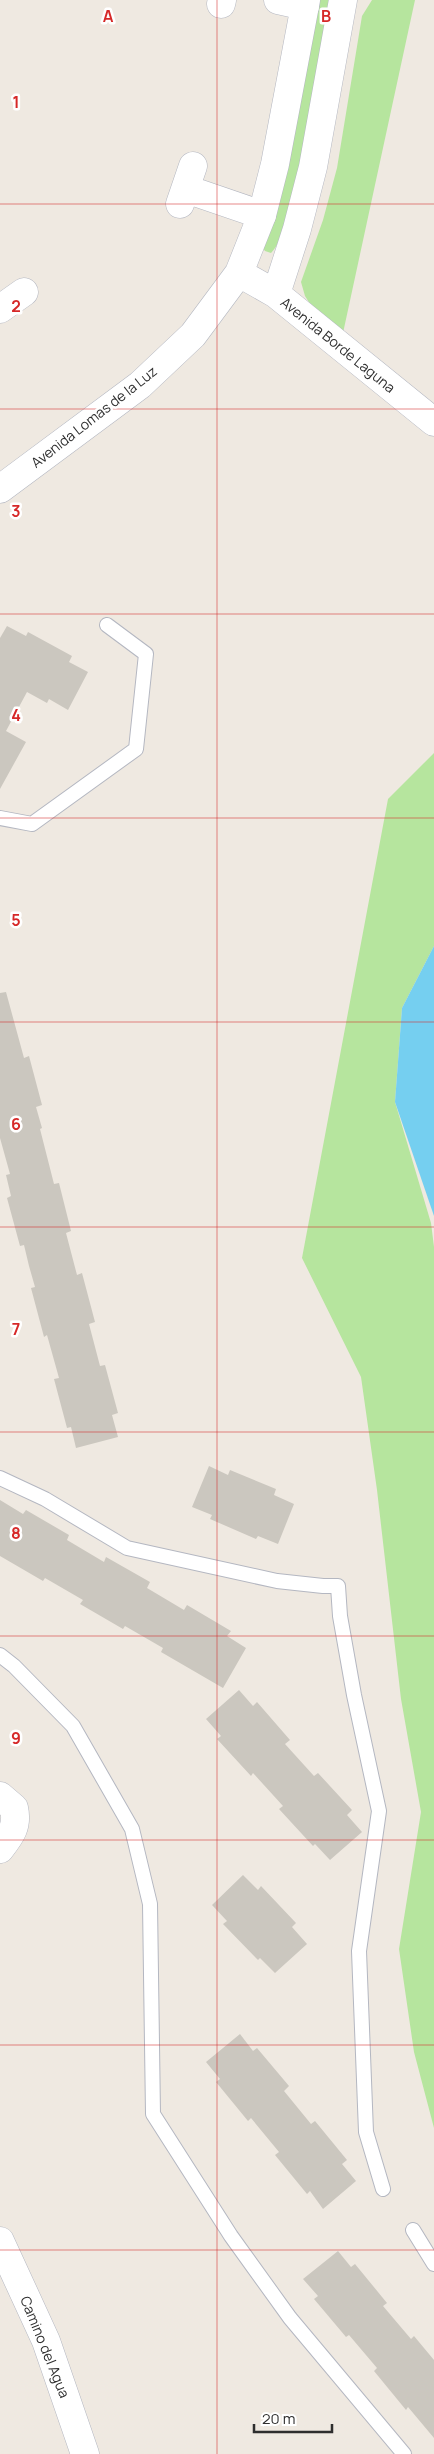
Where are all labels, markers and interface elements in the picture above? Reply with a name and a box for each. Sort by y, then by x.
text: A [103,5,114,27]
text: B [321,5,331,27]
text: 1 [12,91,20,113]
street label: Avenida Borde Laguna [277,292,400,397]
text: 2 [11,295,21,317]
street label: Avenida Lomas de la Luz [27,361,161,472]
text: 3 [11,500,21,522]
text: 4 [11,704,21,726]
text: 5 [11,909,21,931]
text: 6 [11,1113,21,1135]
text: 7 [12,1318,20,1340]
text: 8 [11,1522,21,1544]
text: 9 [11,1727,21,1749]
street label: Camino del Agua [16,2293,75,2400]
scale bar [254,2402,332,2434]
text: 20 m [262,2408,295,2429]

